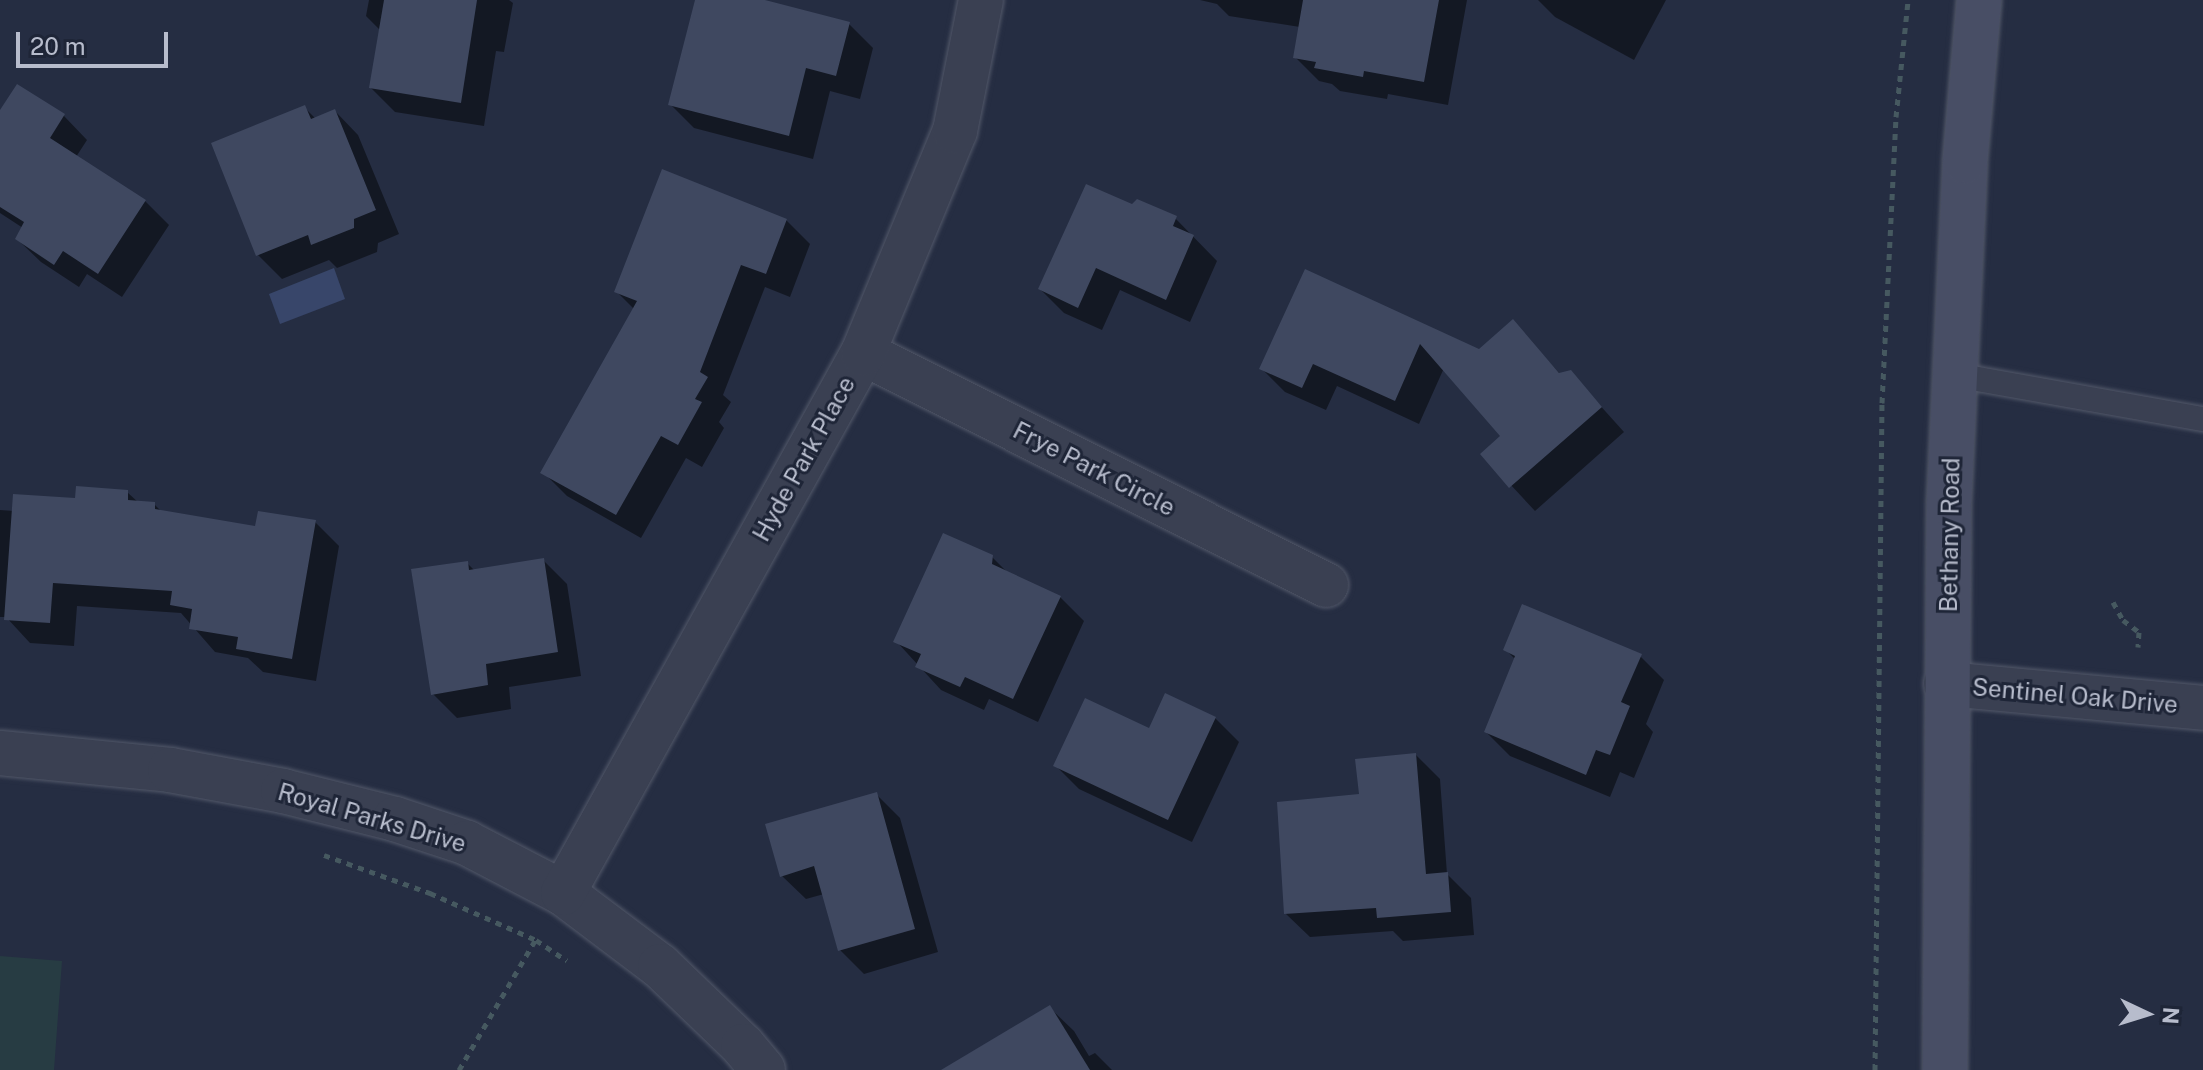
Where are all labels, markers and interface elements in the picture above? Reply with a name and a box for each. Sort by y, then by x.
scale bar [20,16,172,66]
text: 20 m [30,32,86,60]
street label: Hyde Park Place [747,372,861,546]
street label: Frye Park Circle [1008,416,1180,522]
street label: Bethany Road [1934,457,1966,613]
street label: Sentinel Oak Drive [1971,673,2179,719]
street label: Royal Parks Drive [275,777,469,859]
north arrow [2107,974,2187,1054]
text: N [2157,1006,2185,1025]

